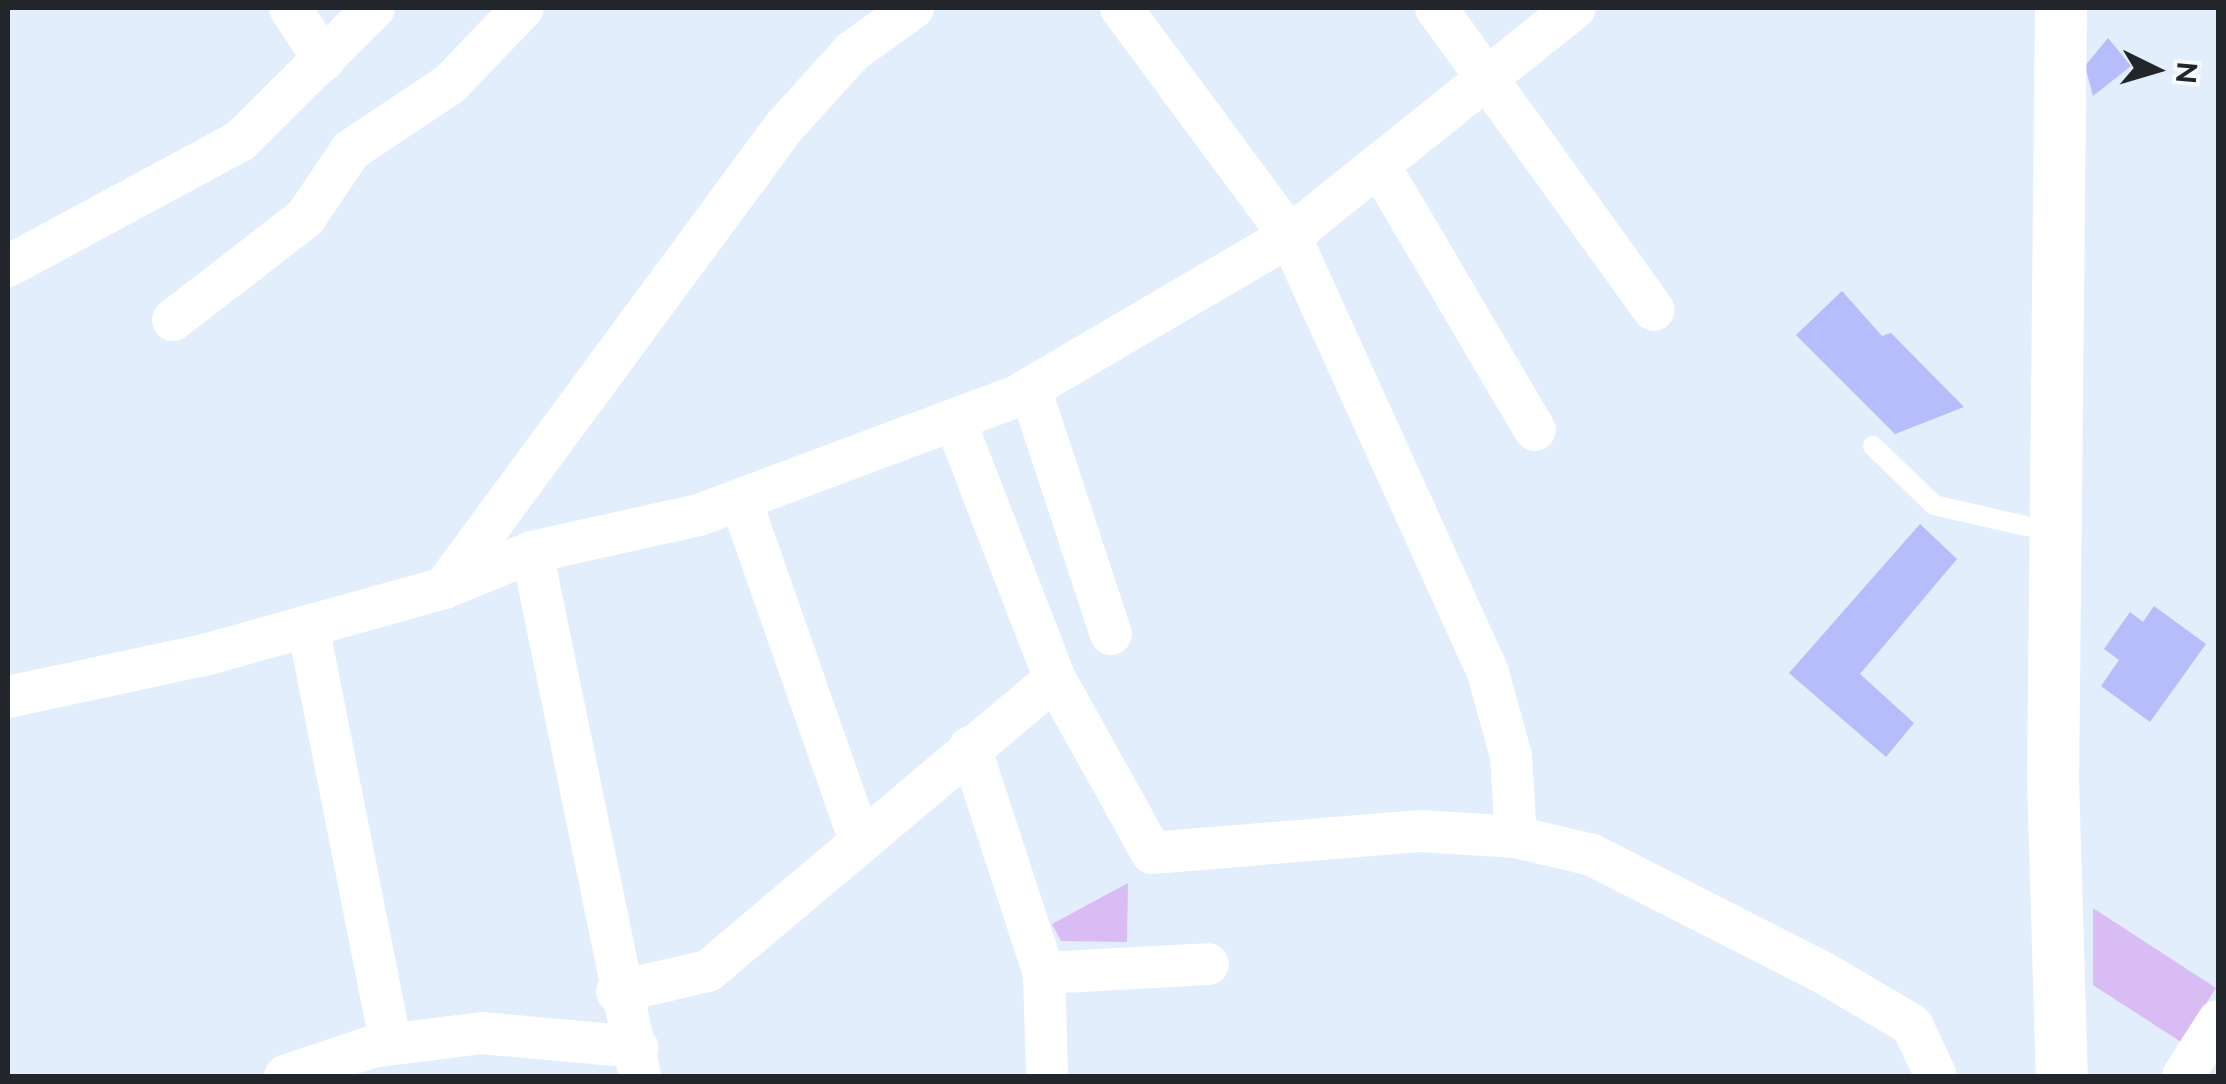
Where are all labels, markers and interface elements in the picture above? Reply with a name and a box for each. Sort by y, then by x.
north arrow [2106,20,2206,120]
text: N [2169,61,2204,85]

